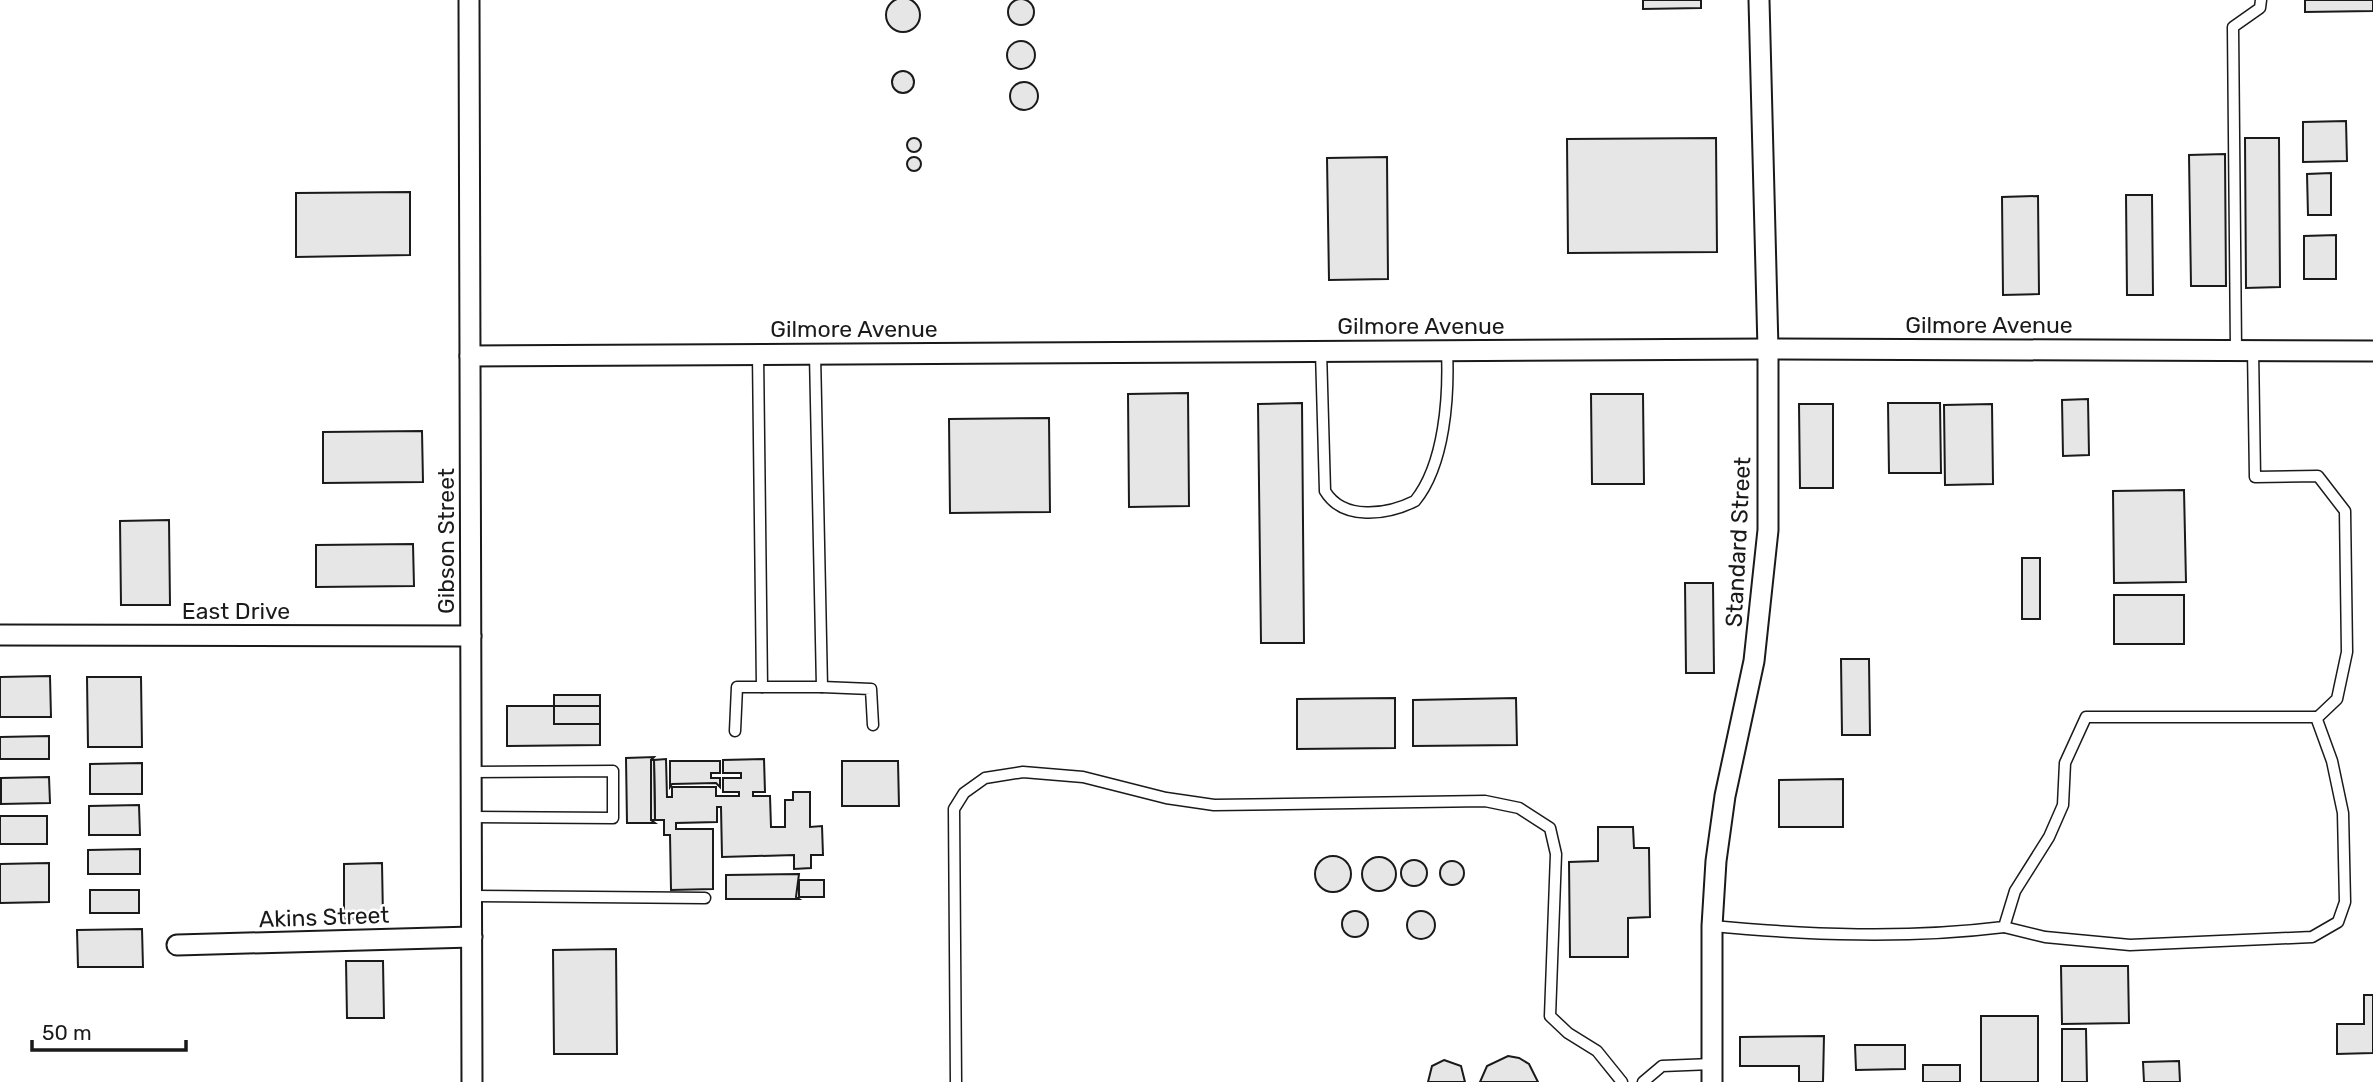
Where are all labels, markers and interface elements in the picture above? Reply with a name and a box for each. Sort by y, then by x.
street label: Gilmore Avenue [1905,311,2073,339]
street label: Gilmore Avenue [1337,312,1505,340]
street label: Gilmore Avenue [770,315,938,343]
street label: Standard Street [1720,456,1756,628]
street label: Gibson Street [432,468,460,614]
street label: East Drive [182,597,290,625]
street label: Akins Street [258,901,390,933]
scale bar [32,1009,186,1052]
text: 50 m [42,1020,92,1045]

